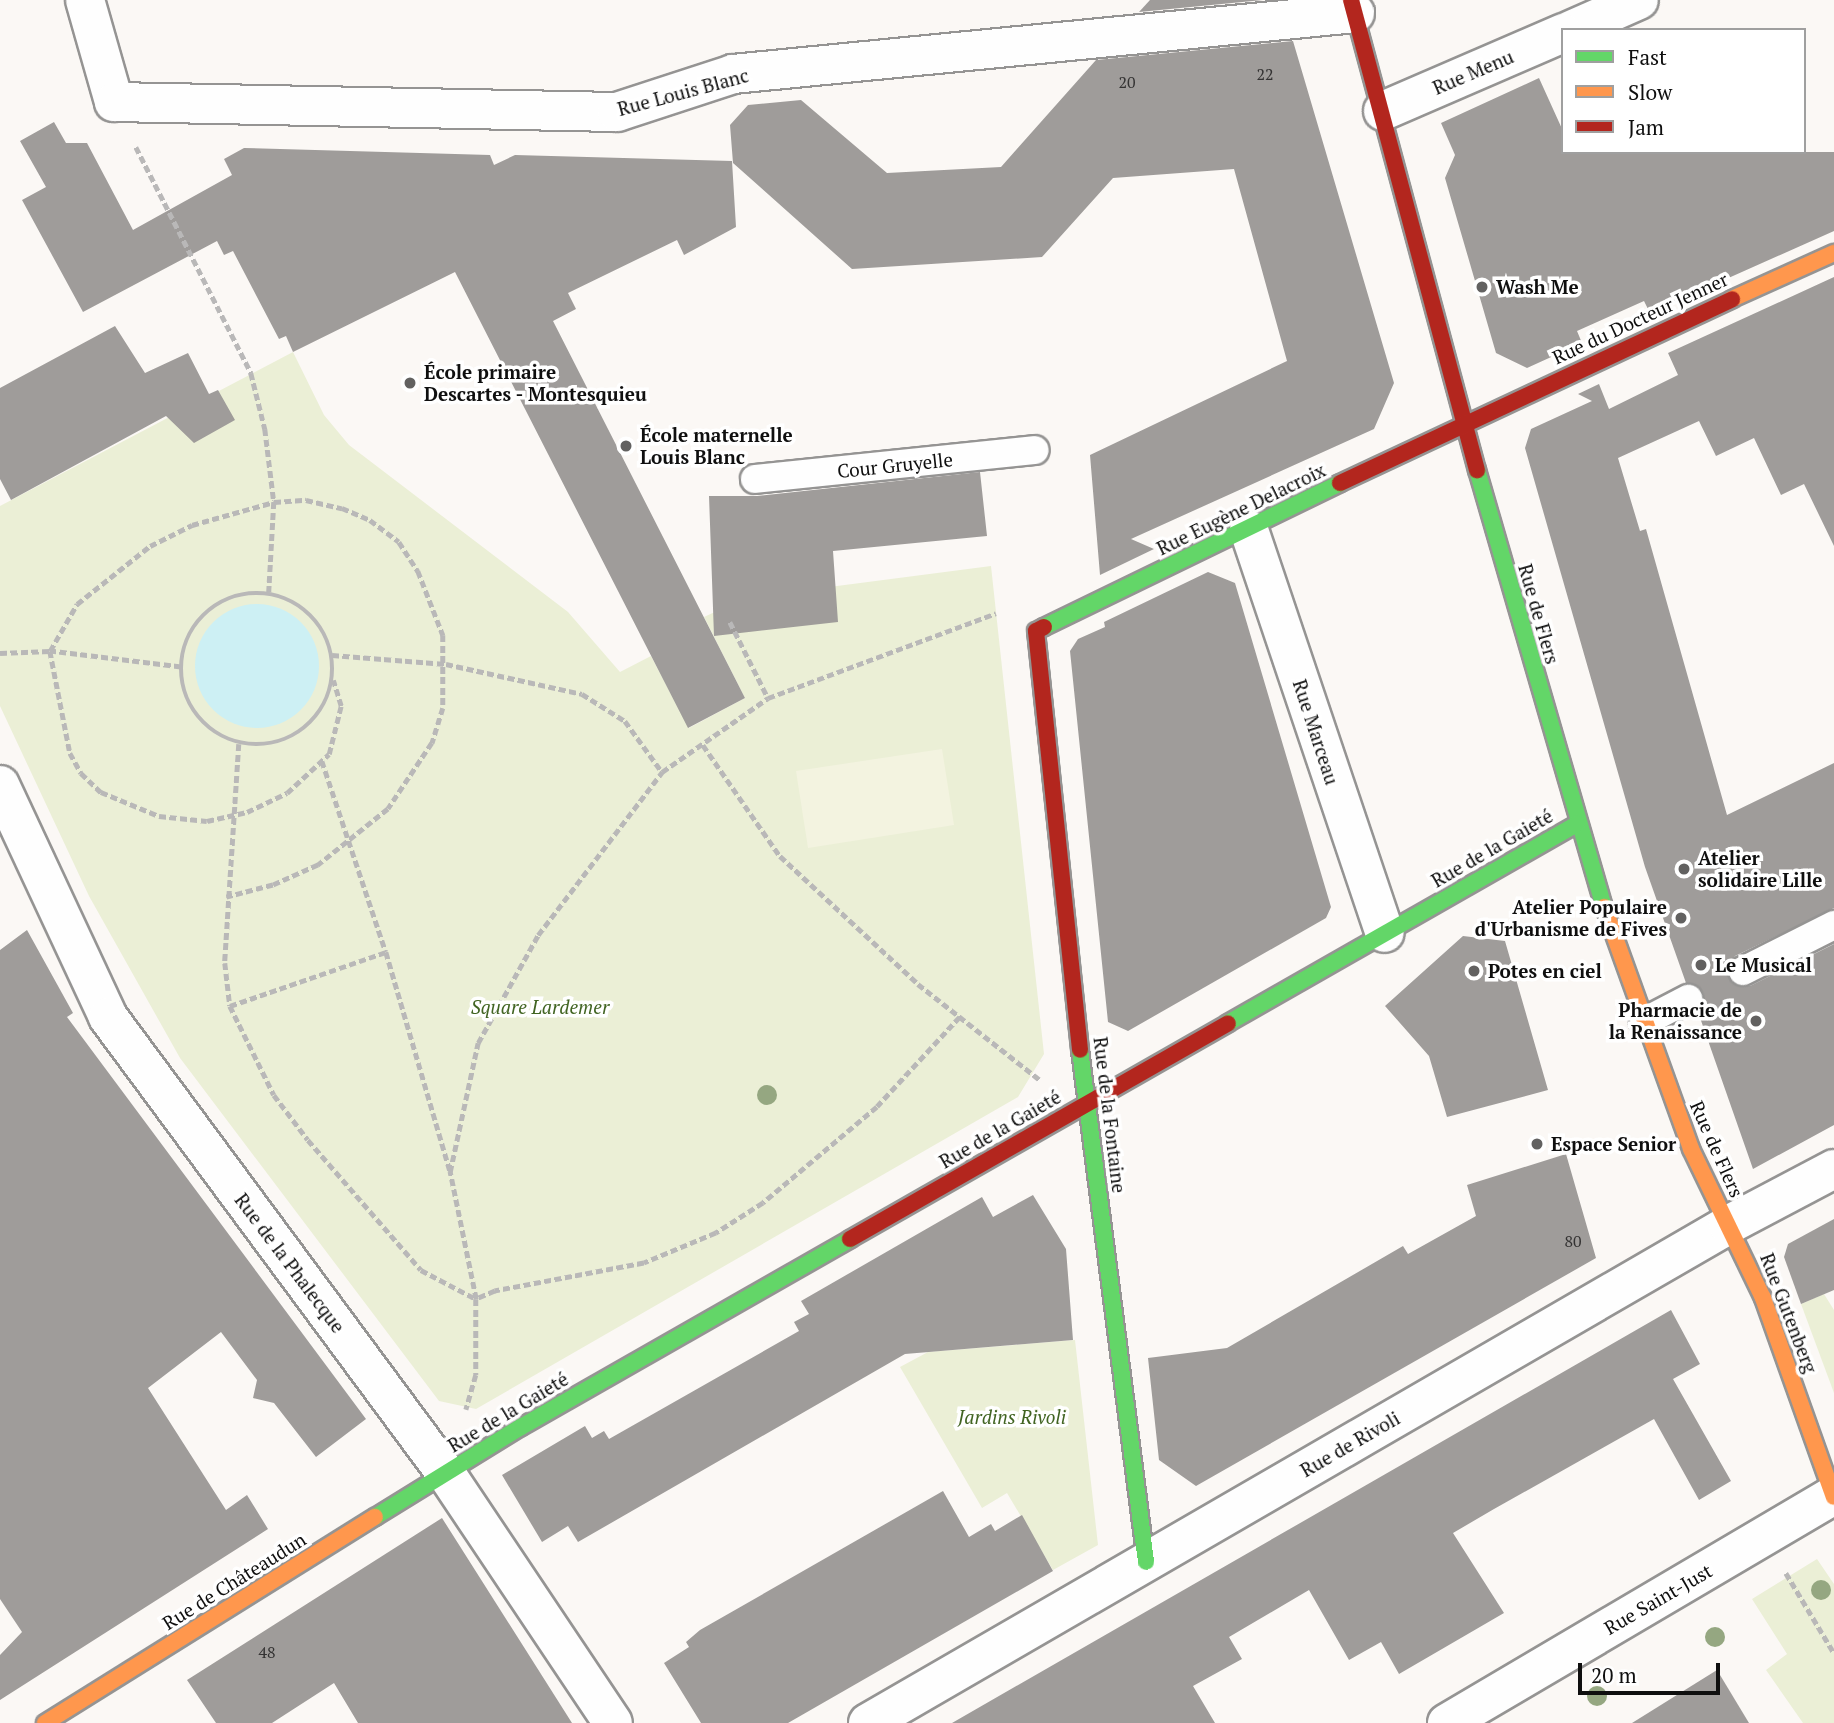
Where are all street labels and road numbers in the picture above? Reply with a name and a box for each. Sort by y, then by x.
street label: Rue Menu [1429,45,1517,99]
street label: Rue Louis Blanc [615,64,751,120]
street label: Rue du Docteur Jenner [1549,267,1731,369]
street label: Cour Gruyelle [836,448,954,482]
street label: Rue Eugène Delacroix [1153,458,1329,560]
street label: Rue de Flers [1514,561,1564,667]
street label: Rue Marceau [1288,677,1344,787]
street label: Rue de la Gaieté [1427,804,1557,892]
street label: Rue de la Fontaine [1089,1036,1131,1194]
street label: Rue de la Gaieté [935,1085,1065,1173]
street label: Rue de Flers [1686,1097,1748,1201]
street label: Rue de la Phalecque [230,1189,350,1337]
street label: Rue Gutenberg [1756,1250,1822,1376]
street label: Rue de la Gaieté [444,1367,572,1457]
street label: Rue de Rivoli [1296,1406,1404,1482]
street label: Rue de Châteaudun [158,1528,310,1634]
street label: Rue Saint-Just [1600,1559,1716,1639]

